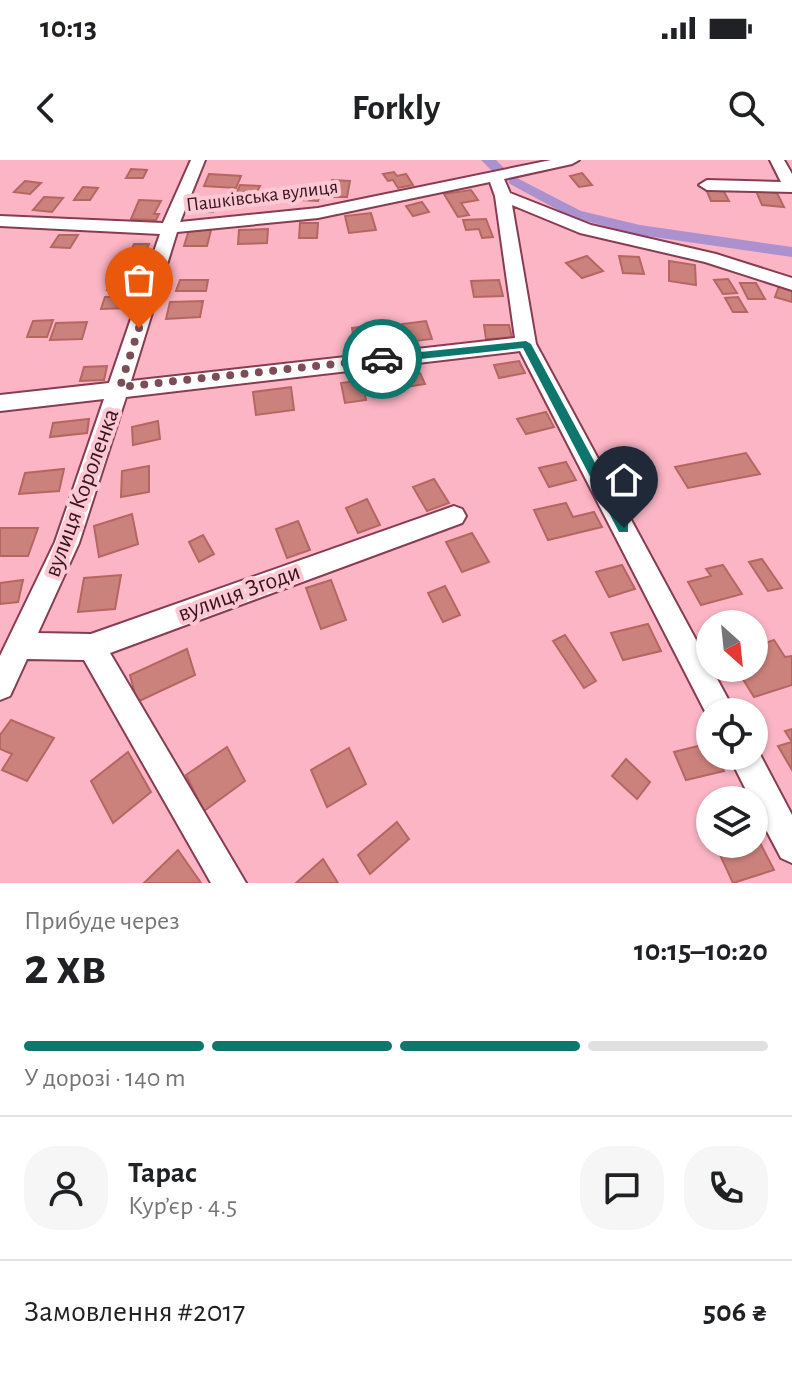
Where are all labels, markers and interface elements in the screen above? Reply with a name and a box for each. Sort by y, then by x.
text: 10:13 [40,13,97,43]
icon: back [24,86,68,130]
icon: search [724,86,768,130]
text: Forkly [352,90,440,126]
street label: Пашківська вулиця [185,177,339,215]
pin [105,246,173,328]
icon: bag [117,258,161,302]
courier [342,319,422,399]
icon: car [360,337,404,381]
street label: вулиця Короленка [40,406,124,580]
pin [590,446,658,528]
icon: home [602,458,646,502]
street label: вулиця Згоди [175,560,303,626]
north arrow [696,610,768,682]
map controls [696,610,768,858]
button: locate [696,698,768,770]
button: layers [696,786,768,858]
text: Прибуде через [24,908,180,934]
text: 10:15–10:20 [634,936,768,966]
text: 2 хв [24,941,106,993]
text: У дорозі · 140 m [24,1065,186,1091]
button: person [24,1146,108,1230]
button: chat [580,1146,664,1230]
button: phone [684,1146,768,1230]
text: Тарас [128,1158,197,1188]
text: Кур’єр · 4.5 [128,1193,237,1219]
text: Замовлення #2017 [24,1297,245,1327]
text: 506 ₴ [703,1297,768,1327]

